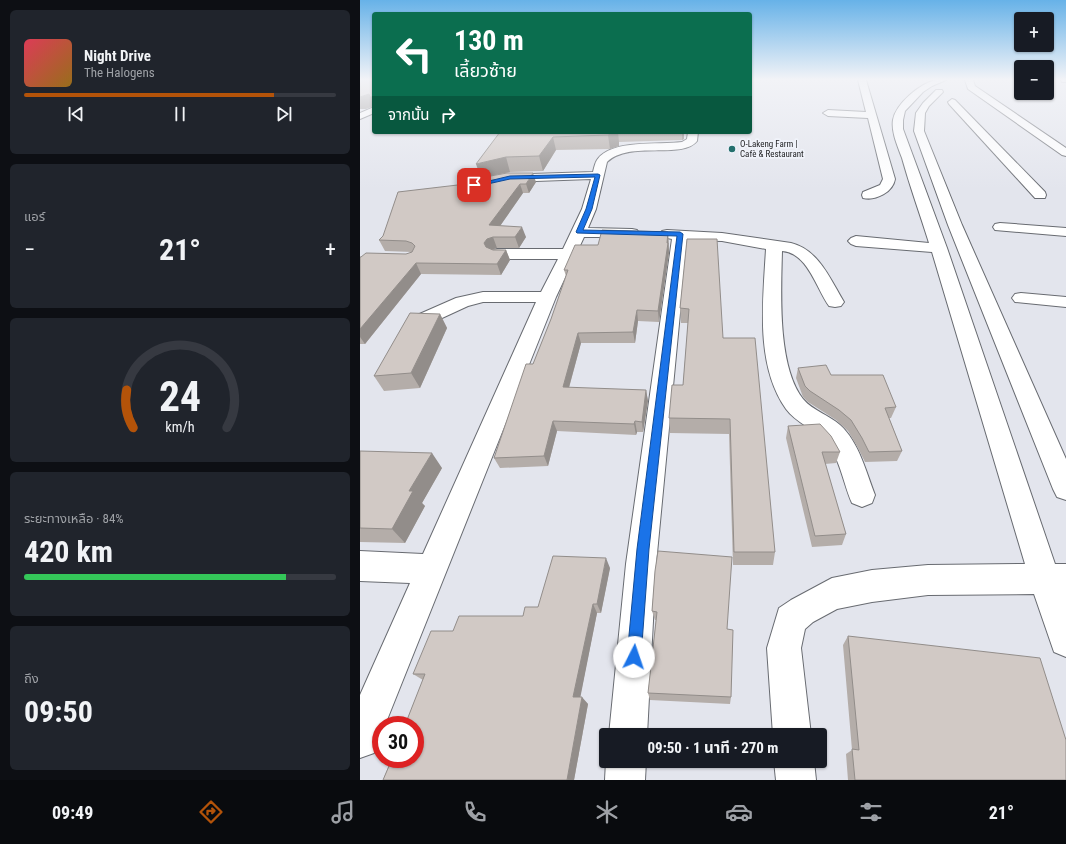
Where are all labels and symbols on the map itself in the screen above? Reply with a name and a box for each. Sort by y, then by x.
place label: O-Lakeng Farm | Cafè & Restaurant [740,139,804,159]
marker: O-Lakeng Farm | Cafè & Restaurant [727,144,737,154]
pin [457,168,491,202]
position arrow [613,636,655,678]
speed limit sign: 30 [372,716,424,768]

